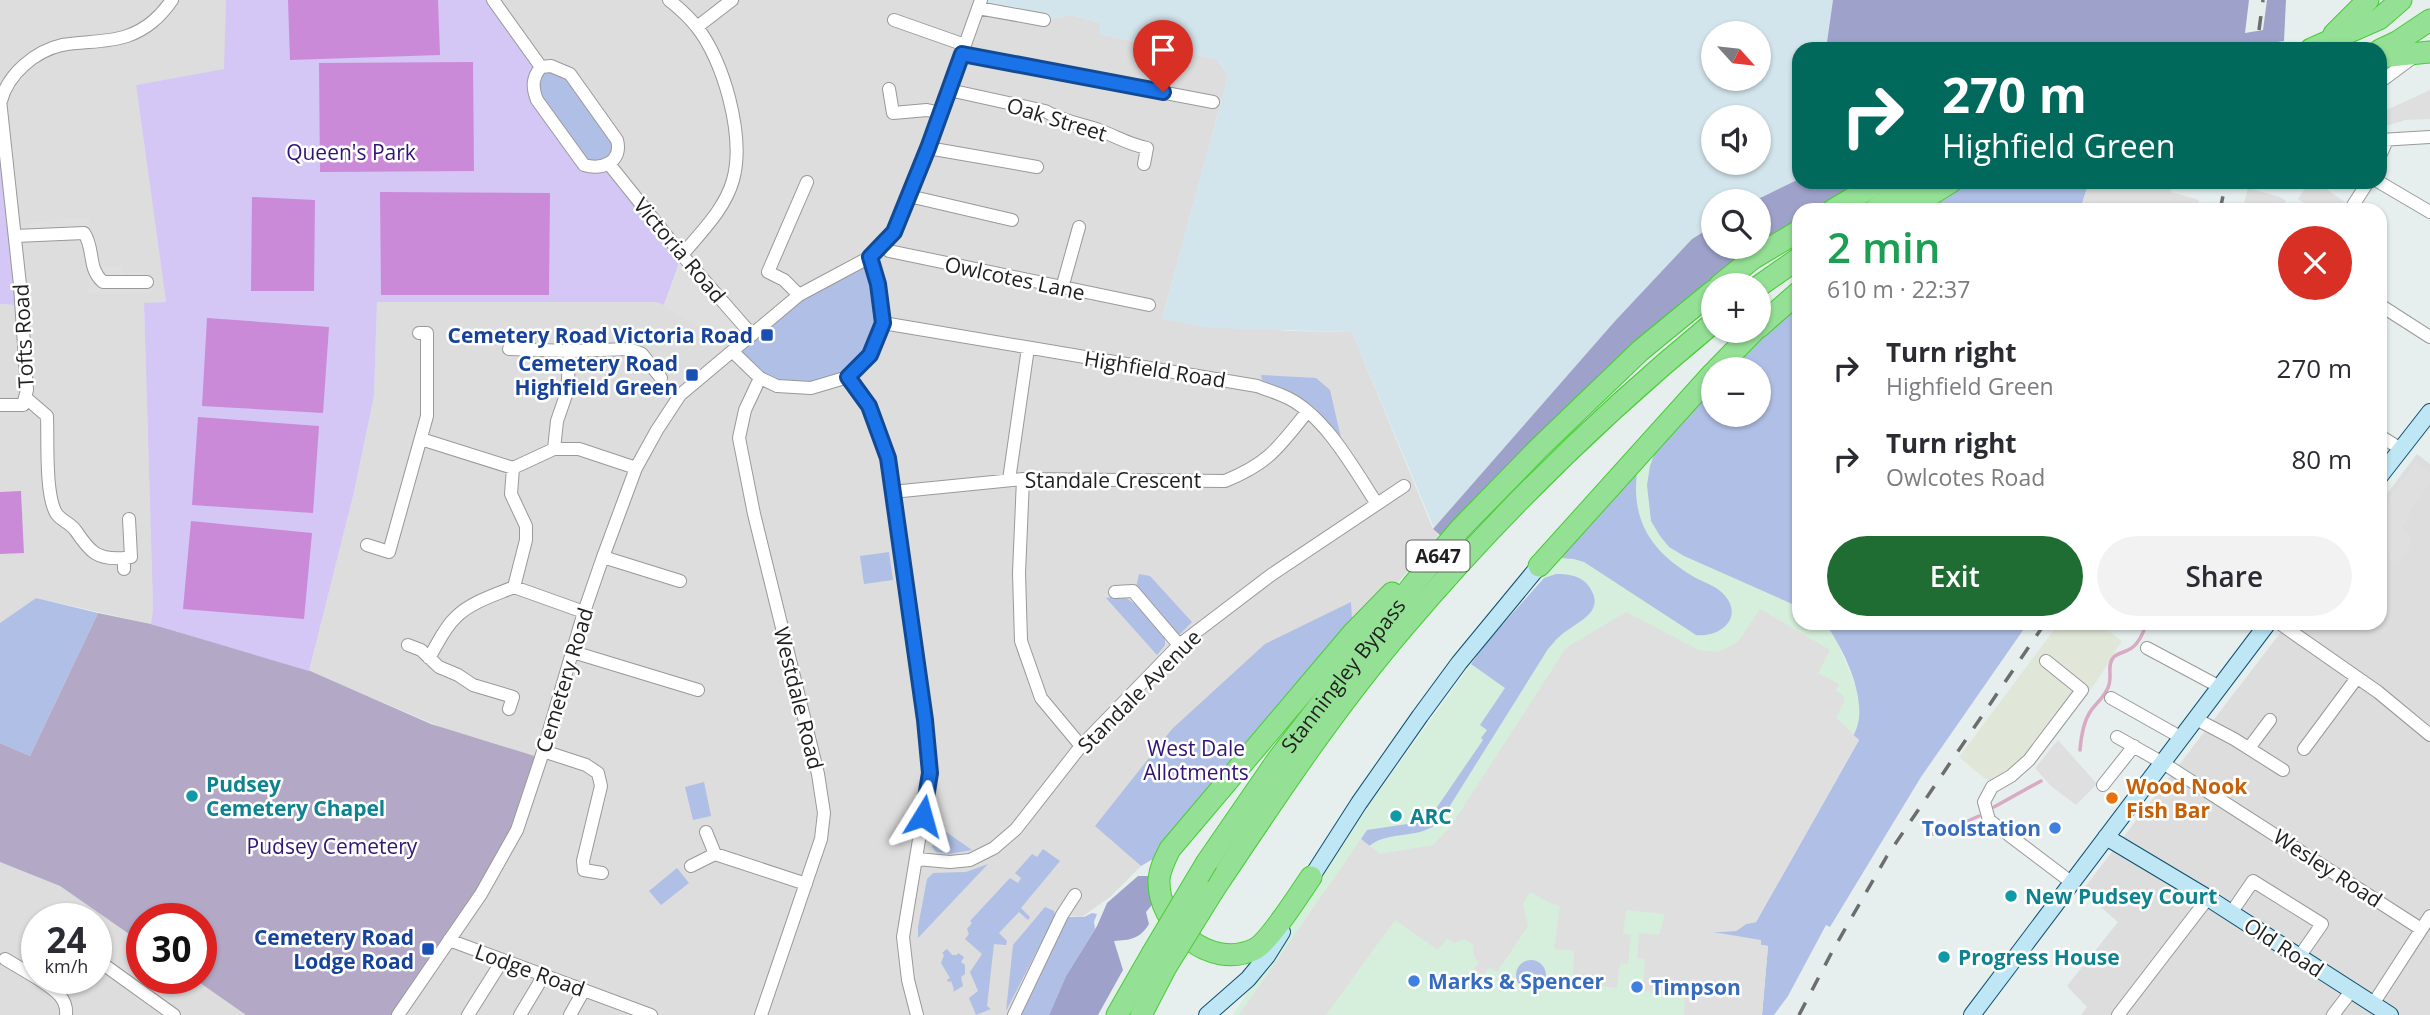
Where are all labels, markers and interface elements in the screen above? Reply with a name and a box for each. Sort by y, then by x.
pin [1133,20,1193,92]
north arrow [1701,21,1771,91]
map controls [1701,21,1771,427]
icon: arrive [1144,31,1182,69]
text: 270 m [1942,61,2087,127]
icon: right [1827,70,1918,161]
street label: Oak Street [1004,91,1110,147]
button: sound [1701,105,1771,175]
text: Highfield Green [1942,124,2175,167]
park label: Queen's Park [286,138,416,166]
button: search [1701,189,1771,259]
street label: Victoria Road [628,192,732,308]
text: 2 min [1827,218,1940,275]
button: close [2278,226,2352,300]
street label: Owlcotes Lane [942,249,1088,307]
button: + [1701,273,1771,343]
text: 610 m · 22:37 [1827,273,1970,305]
street label: Tofts Road [6,283,40,389]
place label: Cemetery Road Victoria Road [448,321,753,349]
marker: Cemetery Road Victoria Road [759,327,775,343]
text: Turn right [1886,334,2017,370]
street label: Highfield Road [1082,344,1228,394]
place label: Cemetery Road Highfield Green [514,349,678,401]
icon: right [1827,349,1865,387]
text: 270 m [2277,350,2352,386]
button: − [1701,357,1771,427]
marker: Cemetery Road Highfield Green [684,367,700,383]
text: Highfield Green [1886,370,2054,402]
text: Turn right [1886,425,2017,461]
icon: right [1827,440,1865,478]
text: 80 m [2291,441,2352,477]
text: Owlcotes Road [1886,461,2045,493]
street label: Standale Crescent [1025,466,1201,494]
button: Exit [1827,536,2083,616]
button: Share [2097,536,2352,616]
road number: A647 [1406,540,1470,572]
street label: Stanningley Bypass [1274,592,1411,758]
street label: Cemetery Road [529,604,599,756]
street label: Standale Avenue [1071,623,1207,759]
street label: Westdale Road [768,624,830,772]
park label: West Dale Allotments [1143,734,1249,786]
place label: Pudsey Cemetery Chapel [206,770,385,822]
place label: Wood Nook Fish Bar [2126,772,2248,824]
position arrow [886,779,960,853]
marker: Pudsey Cemetery Chapel [184,788,200,804]
marker: Wood Nook Fish Bar [2104,790,2120,806]
place label: ARC [1410,802,1452,830]
marker: ARC [1388,808,1404,824]
place label: Toolstation [1922,814,2041,842]
marker: Toolstation [2047,820,2063,836]
street label: Wesley Road [2268,822,2388,914]
park label: Pudsey Cemetery [247,832,418,860]
place label: New Pudsey Court [2025,882,2217,910]
marker: New Pudsey Court [2003,888,2019,904]
speed limit sign: 30 [126,903,217,994]
street label: Old Road [2239,911,2329,983]
text: 24 [46,916,87,963]
place label: Cemetery Road Lodge Road [254,923,414,975]
street label: Lodge Road [471,937,589,1003]
marker: Cemetery Road Lodge Road [420,941,436,957]
place label: Progress House [1958,943,2120,971]
marker: Progress House [1936,949,1952,965]
text: km/h [45,954,88,978]
place label: Marks & Spencer [1428,967,1604,995]
marker: Marks & Spencer [1406,973,1422,989]
place label: Timpson [1651,973,1741,1001]
marker: Timpson [1629,979,1645,995]

